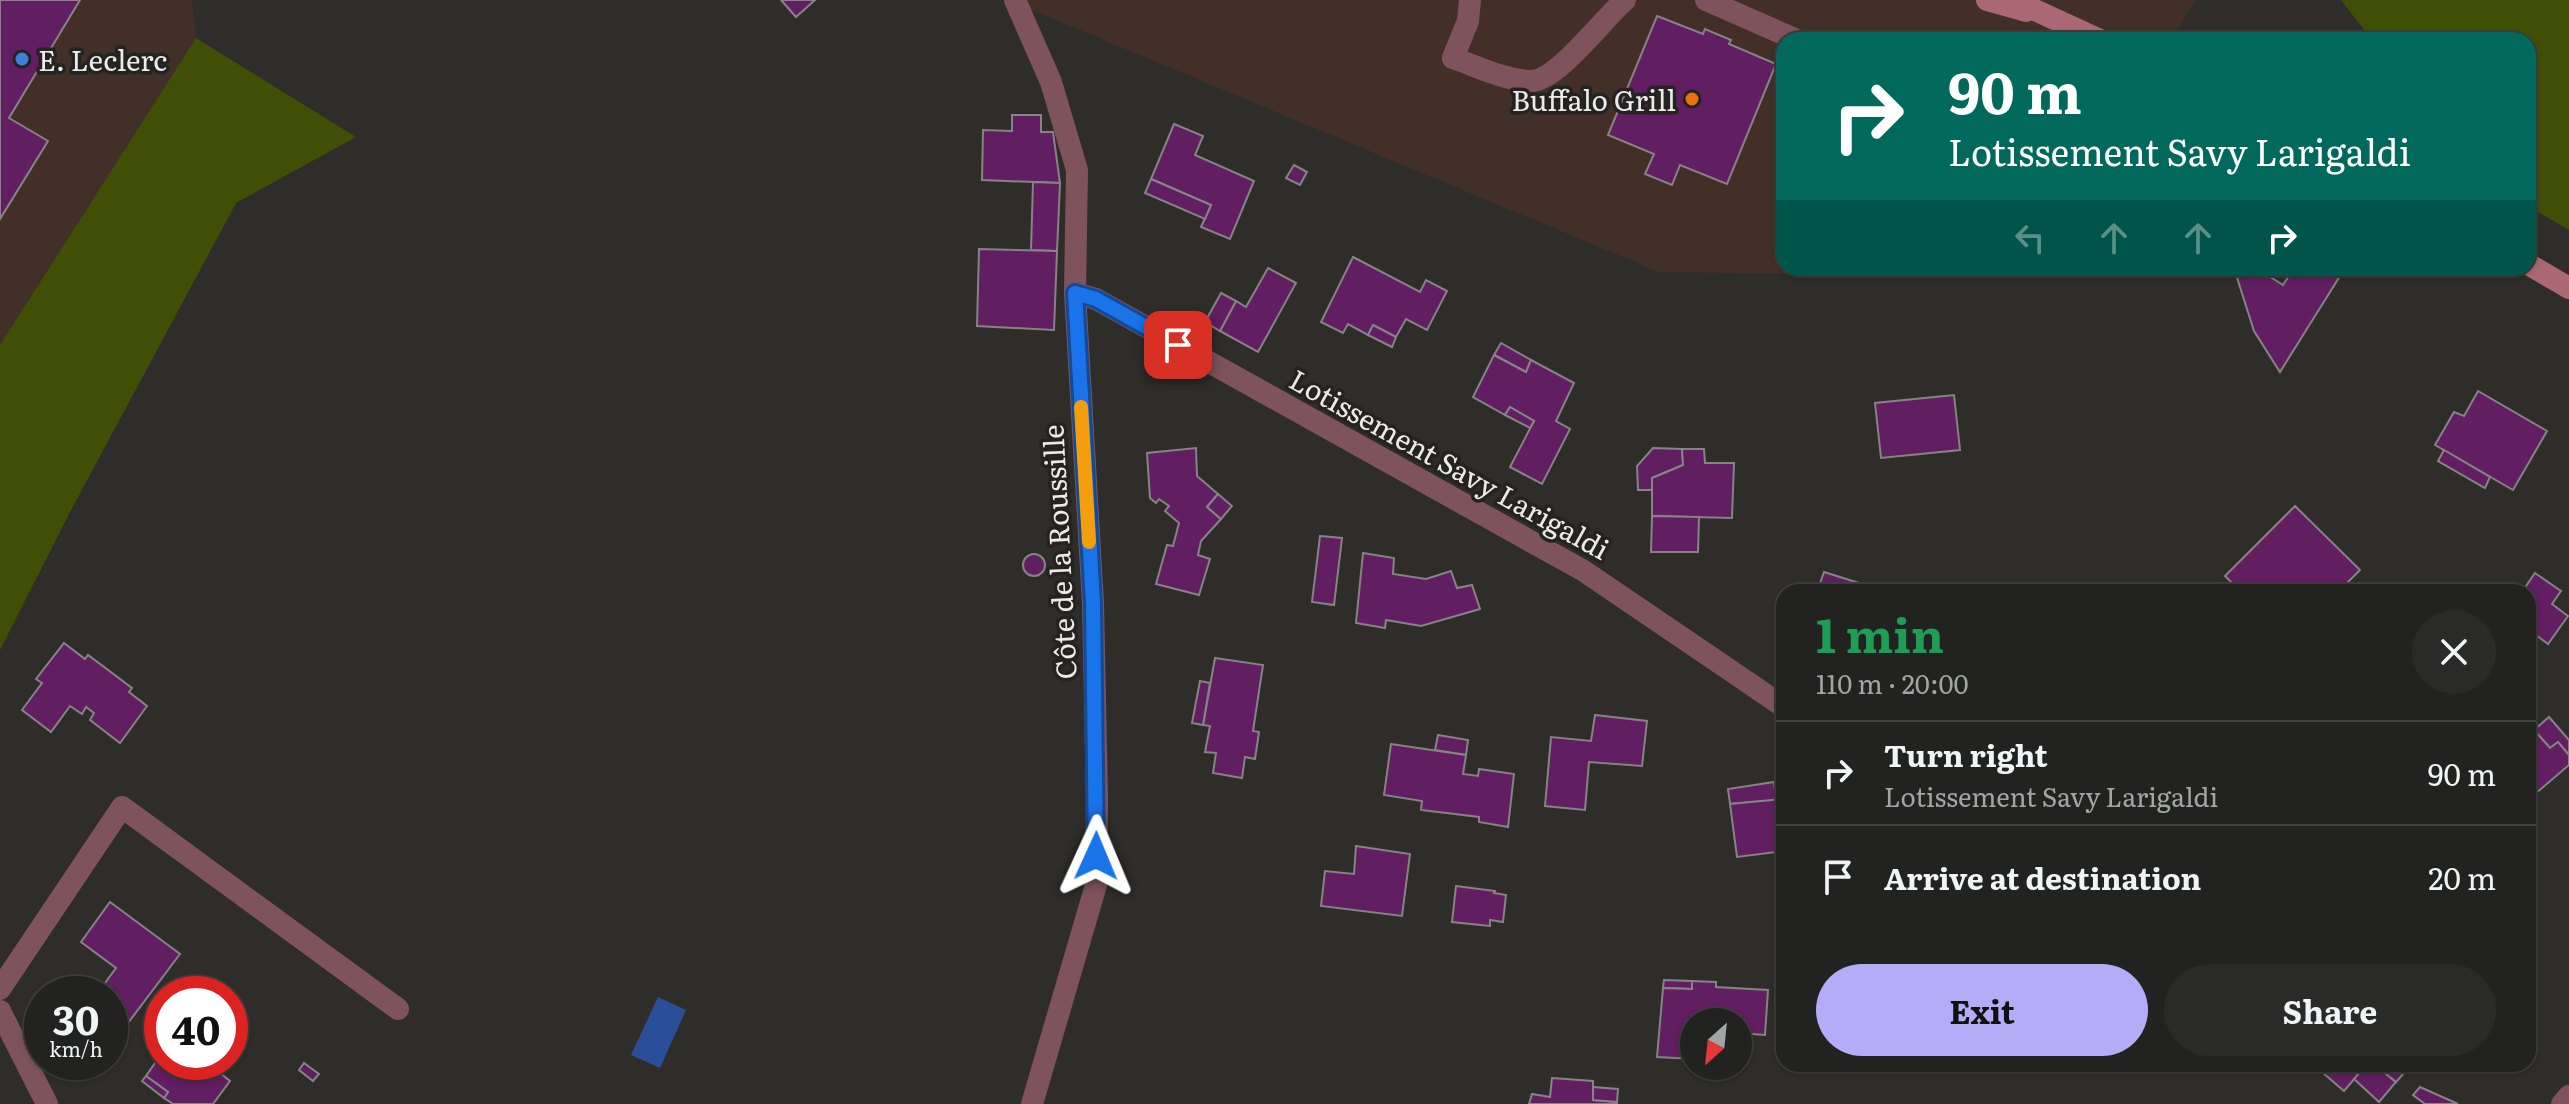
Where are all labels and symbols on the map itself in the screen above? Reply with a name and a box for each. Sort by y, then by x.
place label: E. Leclerc [38,38,167,80]
marker: E. Leclerc [13,50,31,68]
place label: Buffalo Grill [1511,78,1676,120]
marker: Buffalo Grill [1683,90,1701,108]
pin [1144,311,1212,379]
street label: Lotissement Savy Larigaldi [1282,357,1618,569]
street label: Côte de la Roussille [1030,424,1086,680]
position arrow [1054,814,1138,898]
speed limit sign: 40 [144,976,248,1080]
north arrow [1680,1008,1752,1080]

